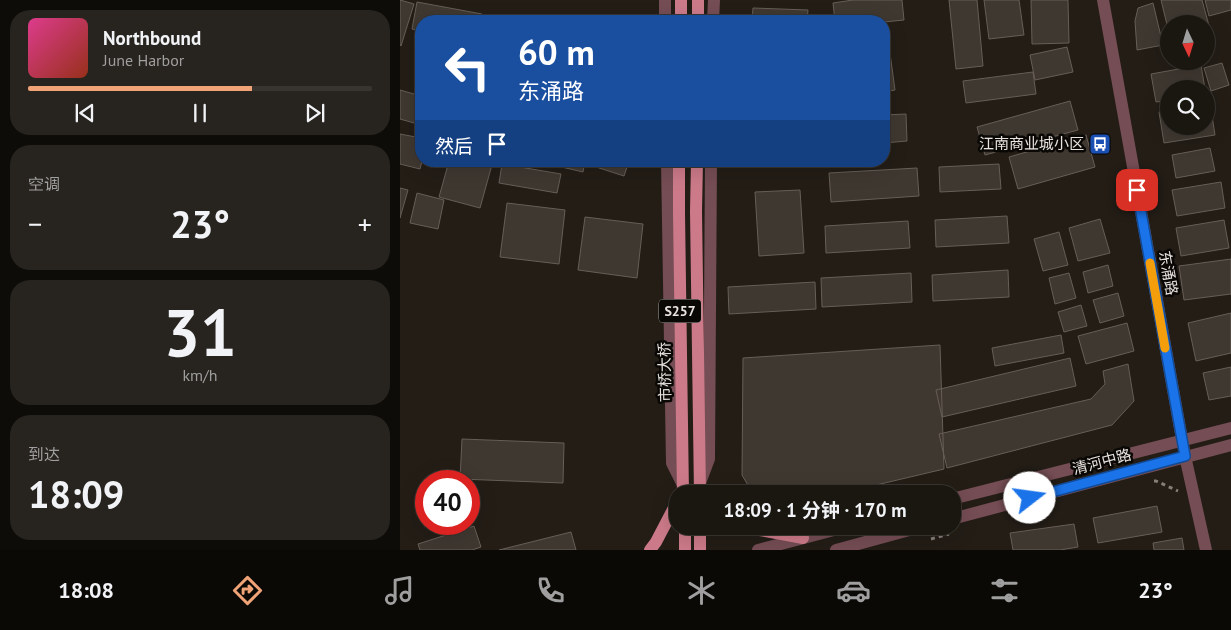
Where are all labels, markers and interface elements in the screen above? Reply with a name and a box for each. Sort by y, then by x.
north arrow [1160,15,1215,70]
map controls [1160,15,1215,135]
text: Northbound [103,26,201,50]
text: 60 m [518,29,595,75]
icon: left [435,35,500,100]
text: June Harbor [103,50,184,70]
text: 东涌路 [518,77,584,105]
button: search [1160,80,1215,135]
icon: previous [71,99,99,127]
icon: pause [186,99,214,127]
icon: next [301,99,329,127]
icon: arrive [483,130,511,158]
bus stop icon: 江南商业城小区 [1088,132,1112,156]
text: 然后 [435,134,473,158]
place label: 江南商业城小区 [979,134,1084,153]
pin [1116,169,1158,211]
text: 空调 [28,174,60,194]
icon: arrive [1123,176,1151,204]
text: 23° [170,199,230,248]
text: − [28,205,42,242]
text: + [358,205,372,242]
street label: 东涌路 [1155,249,1182,297]
text: 31 [163,290,237,374]
road number: S257 [659,300,701,322]
street label: 市桥大桥 [654,342,675,402]
text: km/h [182,365,218,385]
text: 到达 [28,444,60,464]
street label: 清河中路 [1070,445,1133,478]
text: 18:09 [28,469,124,518]
speed limit sign: 40 [415,470,480,535]
position arrow [1003,471,1055,523]
text: 18:09 · 1 分钟 · 170 m [723,498,907,522]
icon: directions [230,573,265,608]
icon: music [382,573,417,608]
icon: phone [533,573,568,608]
icon: climate [684,573,719,608]
icon: car [836,573,871,608]
icon: filters [987,573,1022,608]
text: 18:08 [58,576,114,604]
text: 23° [1138,576,1173,604]

